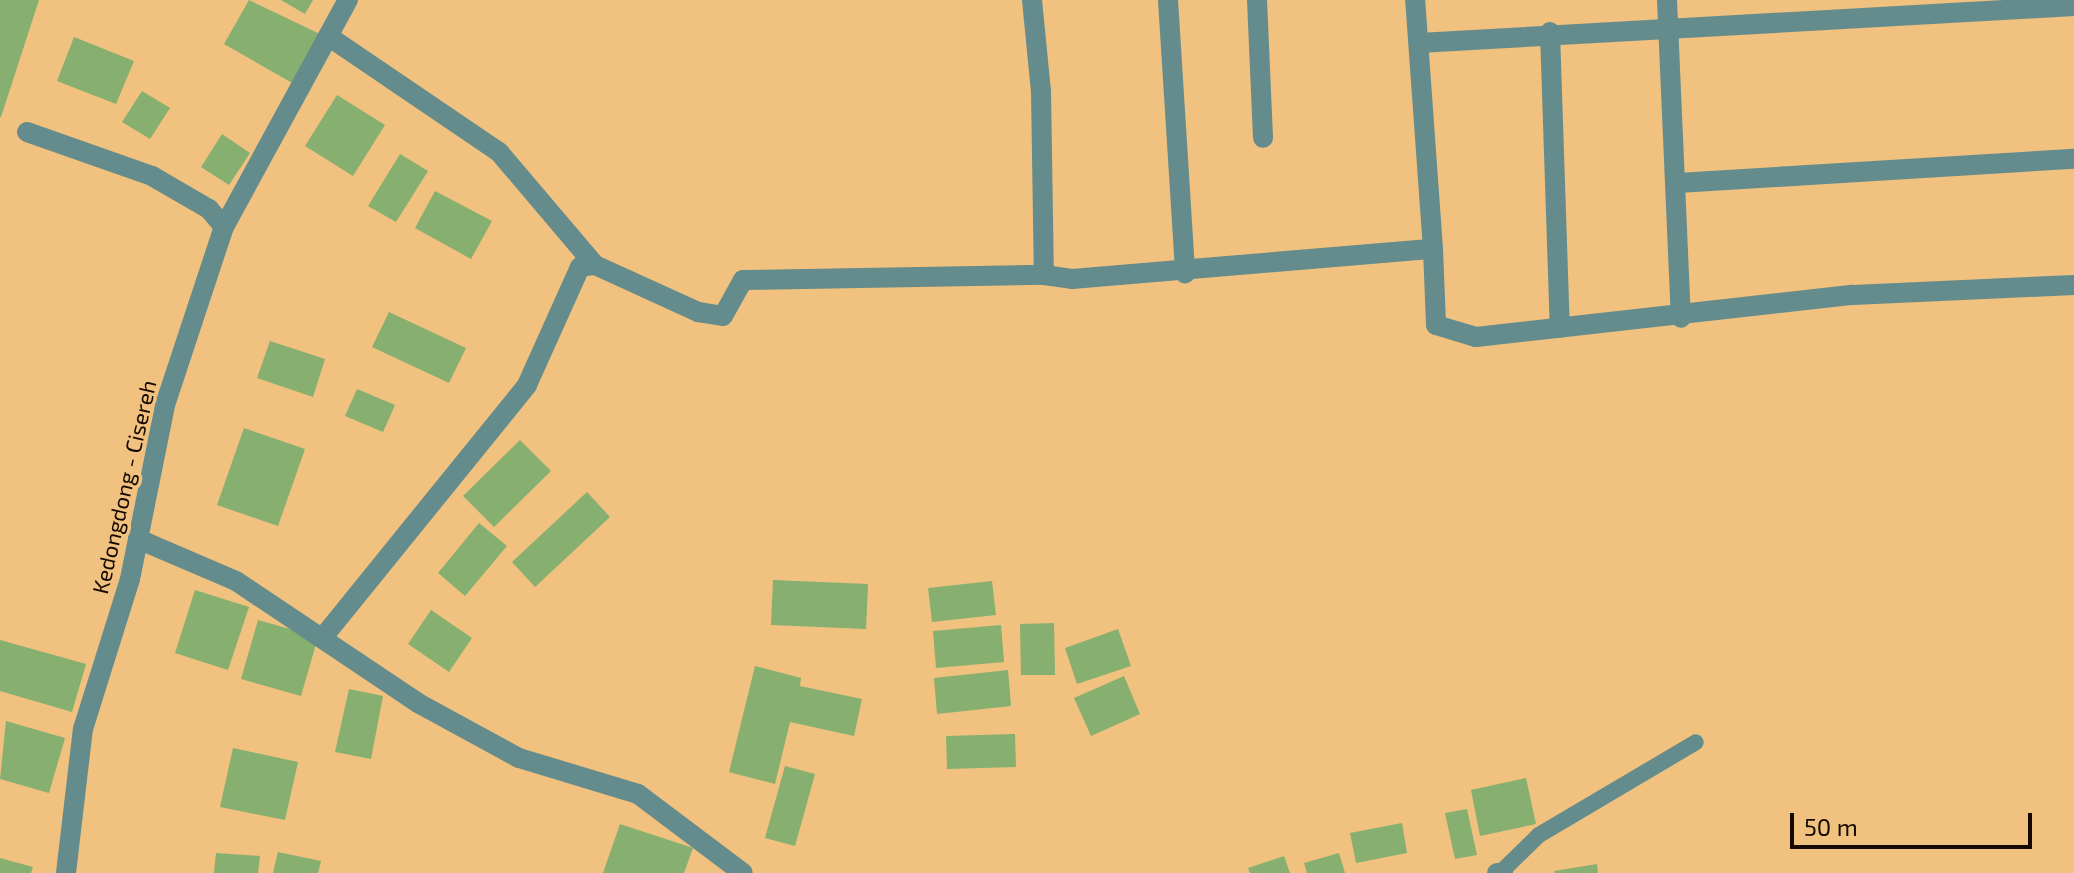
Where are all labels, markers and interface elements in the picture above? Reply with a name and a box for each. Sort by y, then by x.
street label: Kedongdong - Cisereh [87,378,161,596]
scale bar [1794,797,2036,847]
text: 50 m [1804,812,1858,841]

